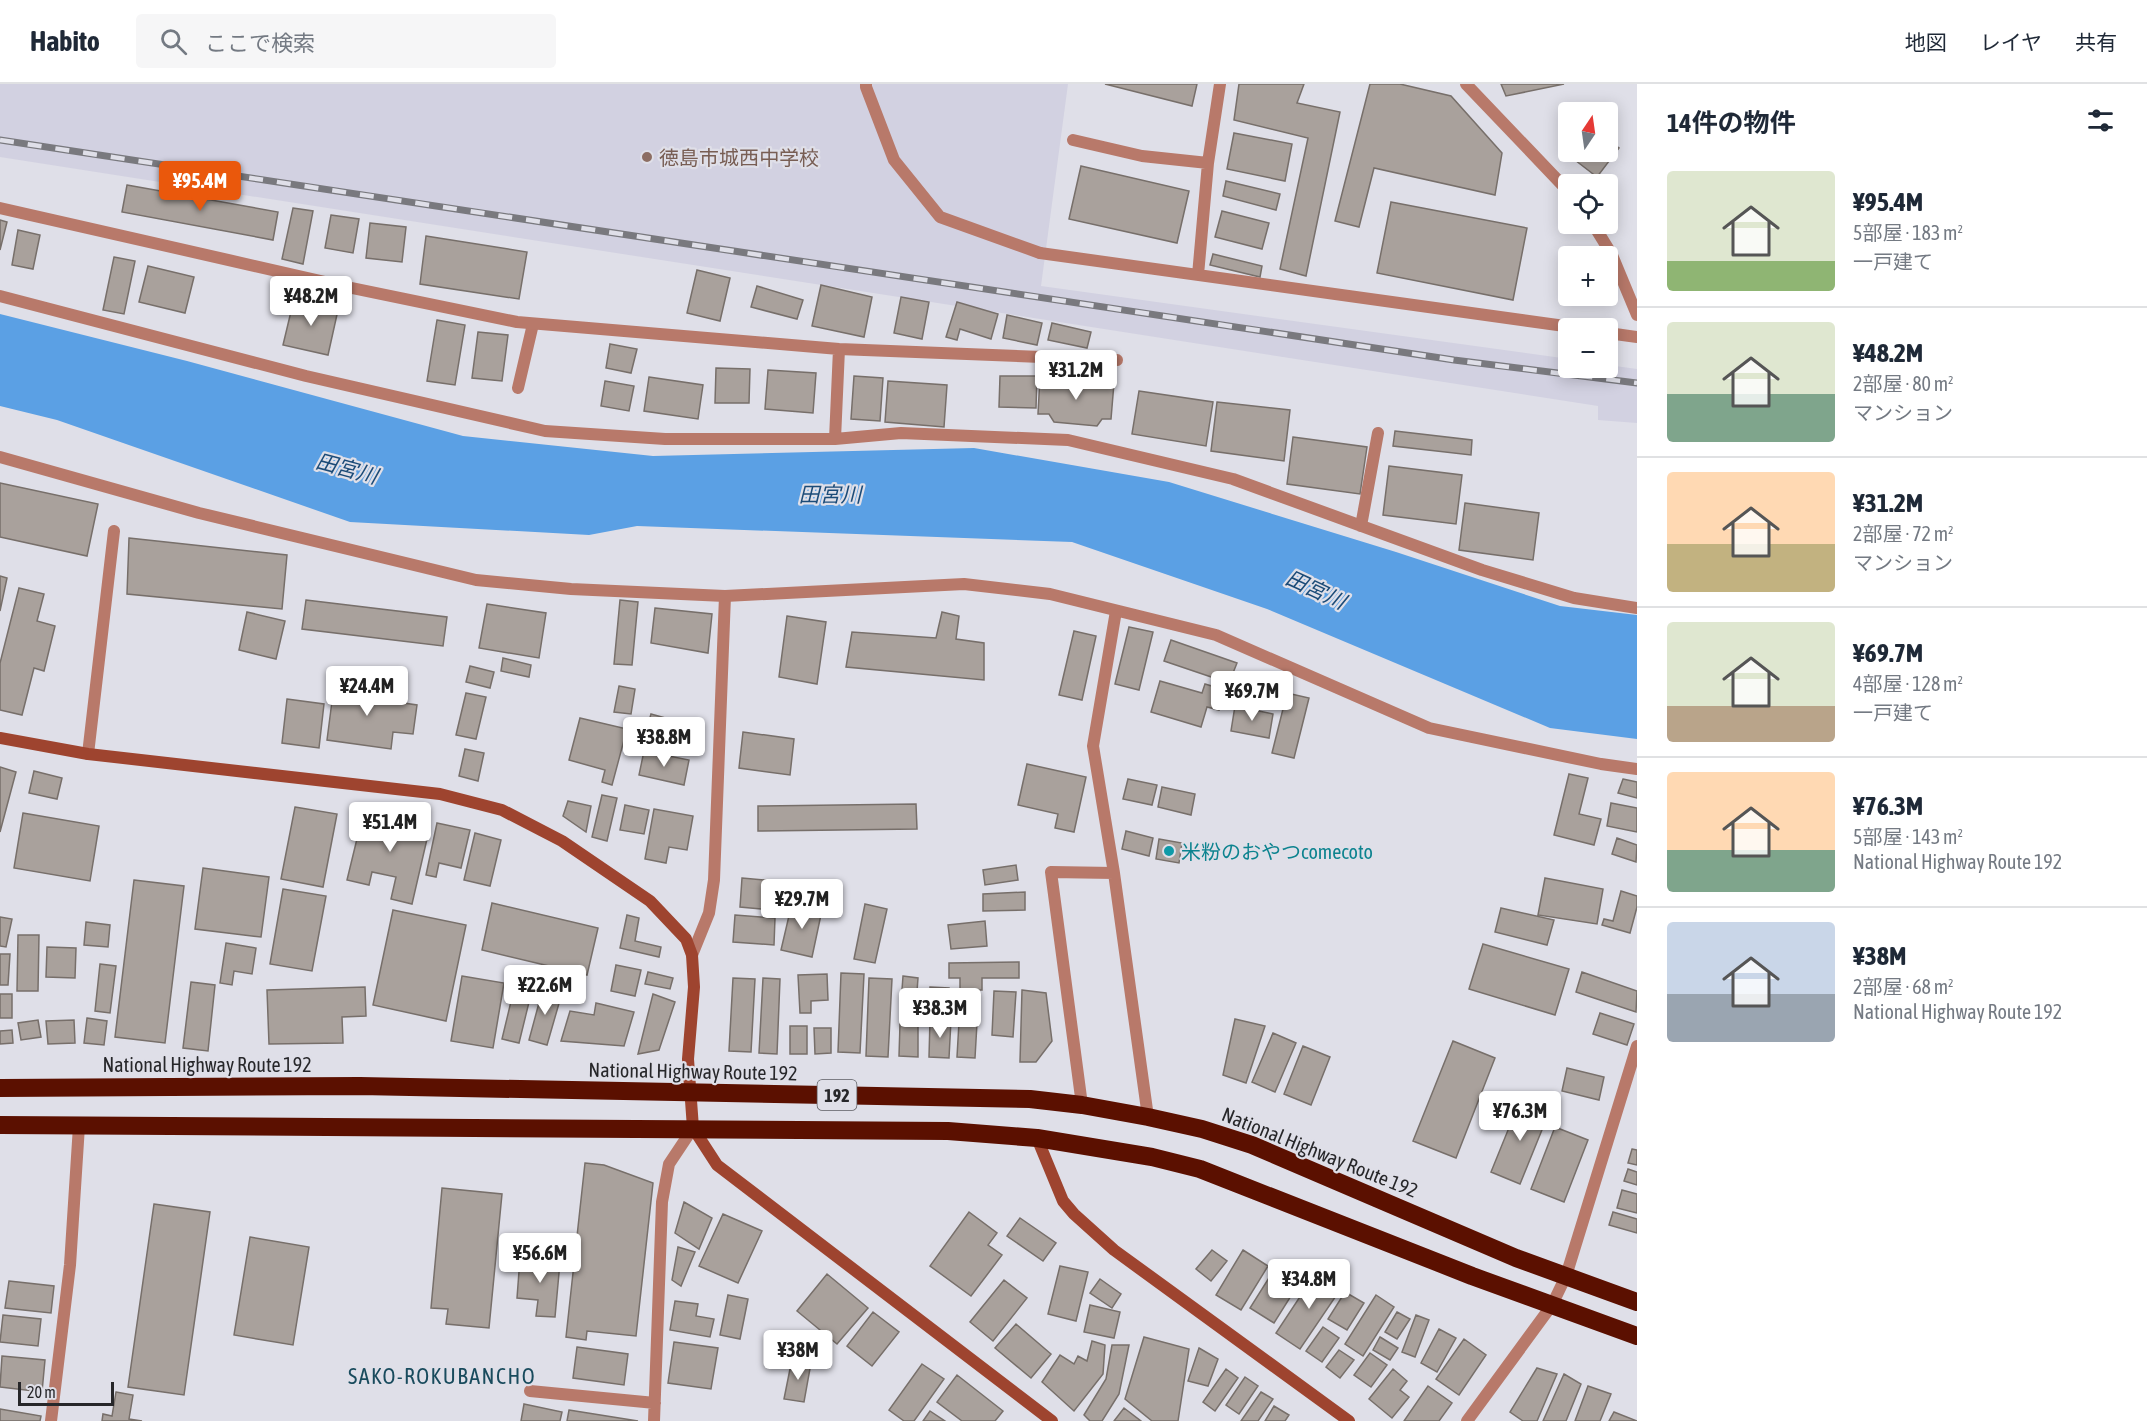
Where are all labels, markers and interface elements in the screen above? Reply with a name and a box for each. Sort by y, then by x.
search box [136,14,556,68]
text: Habito [30,25,100,57]
icon: search [157,25,190,58]
text: ここで検索 [205,30,315,56]
text: 地図 [1905,30,1947,54]
text: レイヤ [1980,30,2042,54]
text: 共有 [2075,30,2117,54]
north arrow [1558,102,1618,162]
map controls [1558,102,1618,378]
icon: filters [2084,104,2117,137]
text: 14件の物件 [1667,108,1795,138]
place label: 徳島市城西中学校 [659,146,819,169]
marker: 徳島市城西中学校 [640,150,654,164]
pin: ¥95.4M [151,161,249,212]
text: ¥95.4M [173,169,227,192]
button: locate [1558,174,1618,234]
text: ¥95.4M [1853,187,1923,217]
icon: home [1715,195,1787,267]
text: 5部屋 · 183 m² [1853,221,1963,244]
button: + [1558,246,1618,306]
text: 一戸建て [1853,250,1933,273]
pin: ¥48.2M [262,276,360,327]
text: ¥48.2M [284,284,338,307]
button: − [1558,318,1618,378]
text: ¥48.2M [1853,338,1923,368]
icon: home [1715,346,1787,418]
pin: ¥31.2M [1027,350,1125,401]
text: ¥31.2M [1049,358,1103,381]
text: 2部屋 · 80 m² [1853,372,1954,395]
text: マンション [1853,401,1953,424]
water label: 田宮川 [313,448,382,488]
water label: 田宮川 [799,482,863,506]
text: ¥31.2M [1853,488,1923,518]
icon: home [1715,496,1787,568]
text: 2部屋 · 72 m² [1853,522,1954,545]
text: マンション [1853,551,1953,574]
water label: 田宮川 [1282,565,1351,614]
text: ¥69.7M [1853,638,1923,668]
icon: home [1715,646,1787,718]
pin: ¥24.4M [318,666,416,717]
pin: ¥69.7M [1203,671,1301,722]
text: 4部屋 · 128 m² [1853,672,1963,695]
text: ¥24.4M [340,674,394,697]
text: ¥69.7M [1225,679,1279,702]
text: 一戸建て [1853,701,1933,724]
pin: ¥38.8M [615,717,713,768]
text: ¥38.8M [637,725,691,748]
text: ¥76.3M [1853,791,1923,821]
icon: home [1715,796,1787,868]
pin: ¥51.4M [341,802,439,853]
text: ¥51.4M [363,810,417,833]
text: 5部屋 · 143 m² [1853,825,1963,848]
place label: 米粉のおやつcomecoto [1181,840,1373,863]
marker: 米粉のおやつcomecoto [1162,844,1176,858]
text: National Highway Route 192 [1853,850,2062,873]
pin: ¥29.7M [753,879,851,930]
text: ¥29.7M [775,887,829,910]
text: ¥38M [1853,941,1906,971]
icon: home [1715,946,1787,1018]
pin: ¥22.6M [496,965,594,1016]
text: ¥22.6M [518,973,572,996]
text: 2部屋 · 68 m² [1853,975,1954,998]
pin: ¥38.3M [891,988,989,1039]
text: ¥38.3M [913,996,967,1019]
text: National Highway Route 192 [1853,1000,2062,1023]
street label: National Highway Route 192 [102,1053,312,1076]
street label: National Highway Route 192 [588,1058,798,1084]
road number: 192 [818,1080,856,1110]
pin: ¥76.3M [1471,1091,1569,1142]
text: ¥76.3M [1493,1099,1547,1122]
street label: National Highway Route 192 [1219,1102,1421,1202]
pin: ¥56.6M [491,1233,589,1284]
text: ¥56.6M [513,1241,567,1264]
pin: ¥34.8M [1260,1259,1358,1310]
text: ¥34.8M [1282,1267,1336,1290]
pin: ¥38M [762,1330,834,1381]
text: ¥38M [777,1338,819,1361]
district label: SAKO-ROKUBANCHO [348,1363,536,1389]
scale bar [18,1379,114,1406]
text: 20 m [27,1383,56,1401]

